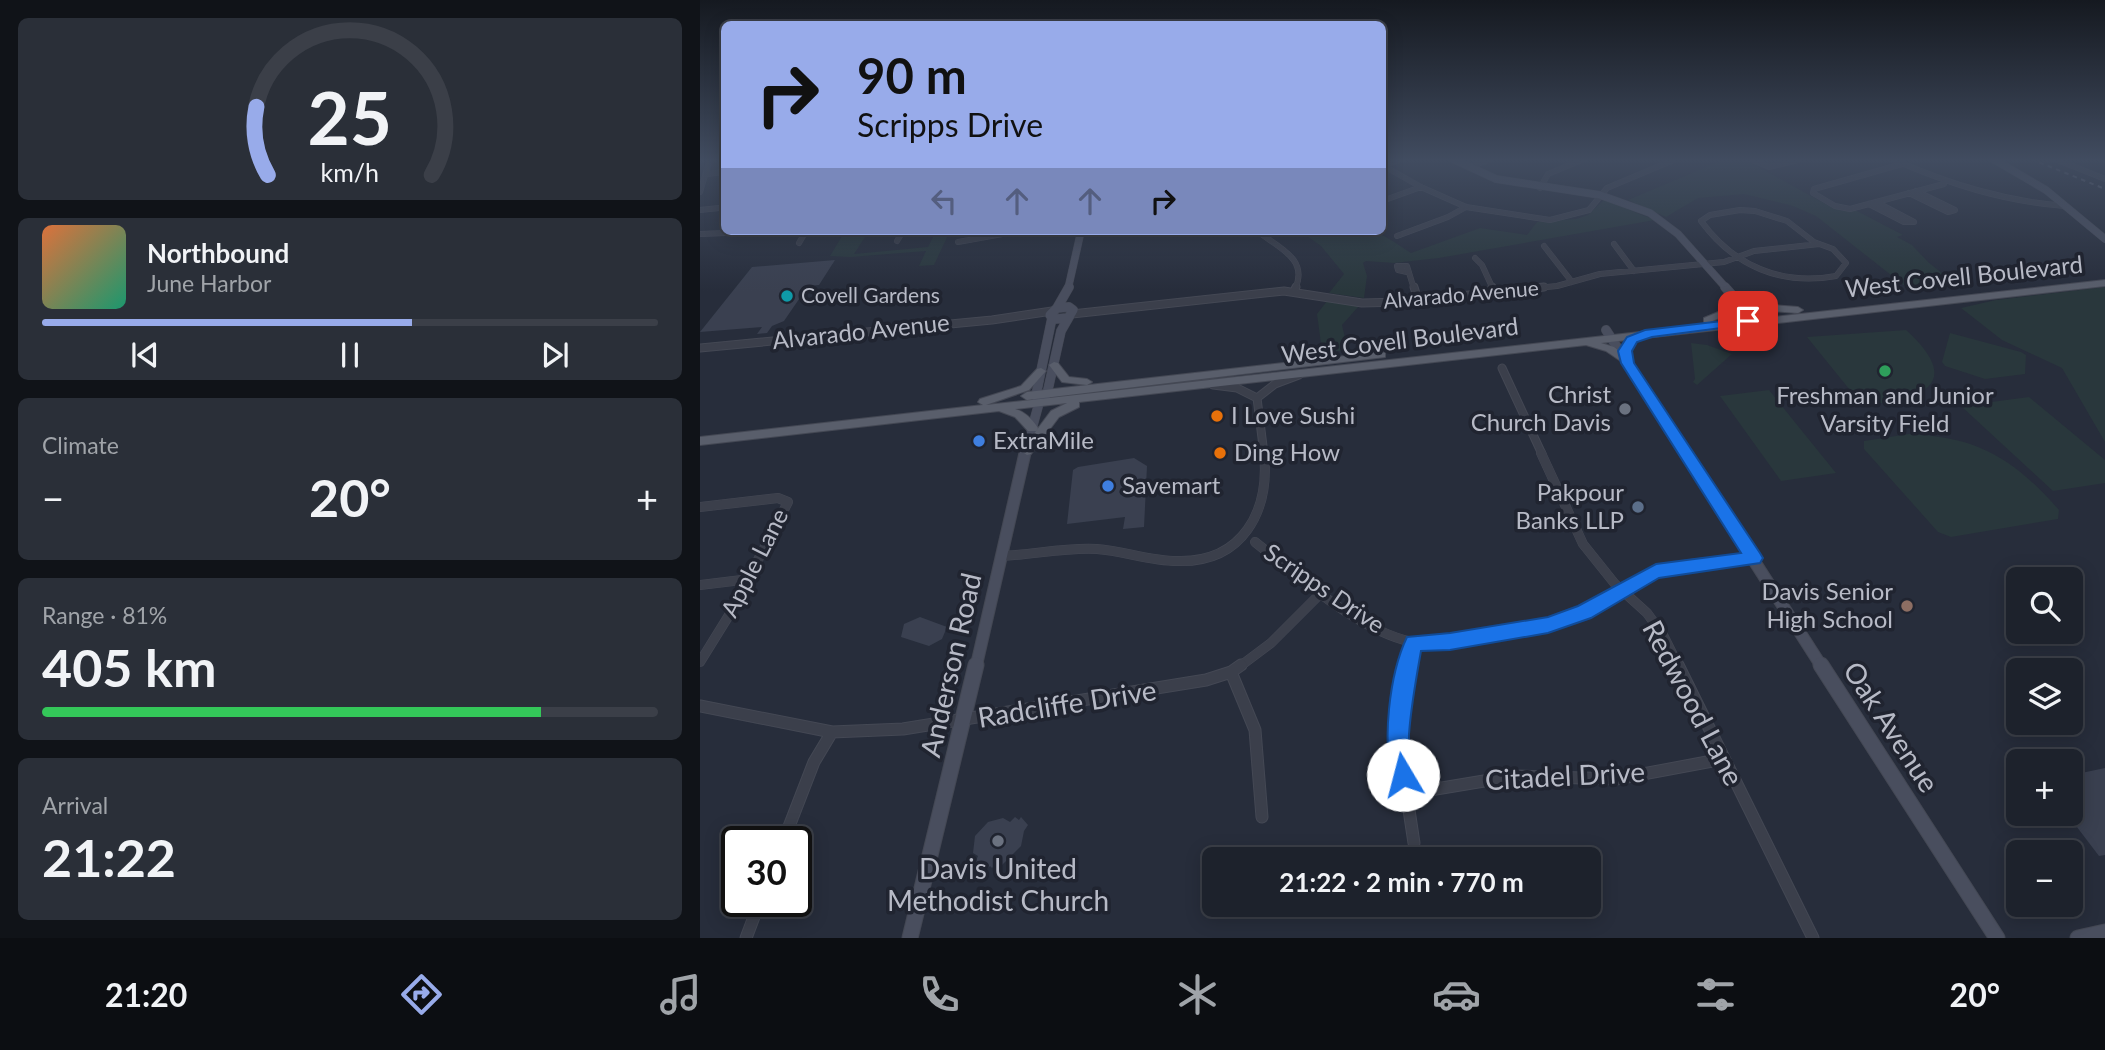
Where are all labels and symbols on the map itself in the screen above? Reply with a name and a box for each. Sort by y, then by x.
street label: West Covell Boulevard [1844,249,2084,302]
street label: Alvarado Avenue [1382,274,1540,313]
place label: Covell Gardens [801,282,940,307]
marker: Covell Gardens [779,288,795,304]
pin [1718,291,1778,351]
street label: Alvarado Avenue [771,307,951,354]
street label: West Covell Boulevard [1280,311,1520,368]
marker: Freshman and Junior Varsity Field [1877,363,1893,379]
place label: Christ Church Davis [1471,379,1611,436]
place label: Freshman and Junior Varsity Field [1776,380,1994,437]
place label: I Love Sushi [1231,400,1355,429]
marker: Christ Church Davis [1617,401,1633,417]
marker: I Love Sushi [1209,408,1225,424]
place label: ExtraMile [993,425,1094,454]
marker: ExtraMile [971,433,987,449]
place label: Ding How [1234,437,1340,466]
marker: Ding How [1212,445,1228,461]
place label: Savemart [1122,470,1221,499]
place label: Pakpour Banks LLP [1516,477,1624,534]
marker: Savemart [1100,478,1116,494]
marker: Pakpour Banks LLP [1630,499,1646,515]
street label: Apple Lane [714,503,793,621]
street label: Scripps Drive [1259,537,1391,639]
street label: Anderson Road [912,569,988,760]
place label: Davis Senior High School [1762,576,1893,633]
marker: Davis Senior High School [1899,598,1915,614]
street label: Redwood Lane [1636,614,1752,791]
street label: Oak Avenue [1837,655,1947,798]
street label: Radcliffe Drive [975,672,1159,734]
position arrow [1366,738,1440,812]
street label: Citadel Drive [1484,754,1646,796]
speed limit sign: 30 [721,826,812,917]
marker: Davis United Methodist Church [990,833,1006,849]
place label: Davis United Methodist Church [887,851,1109,917]

